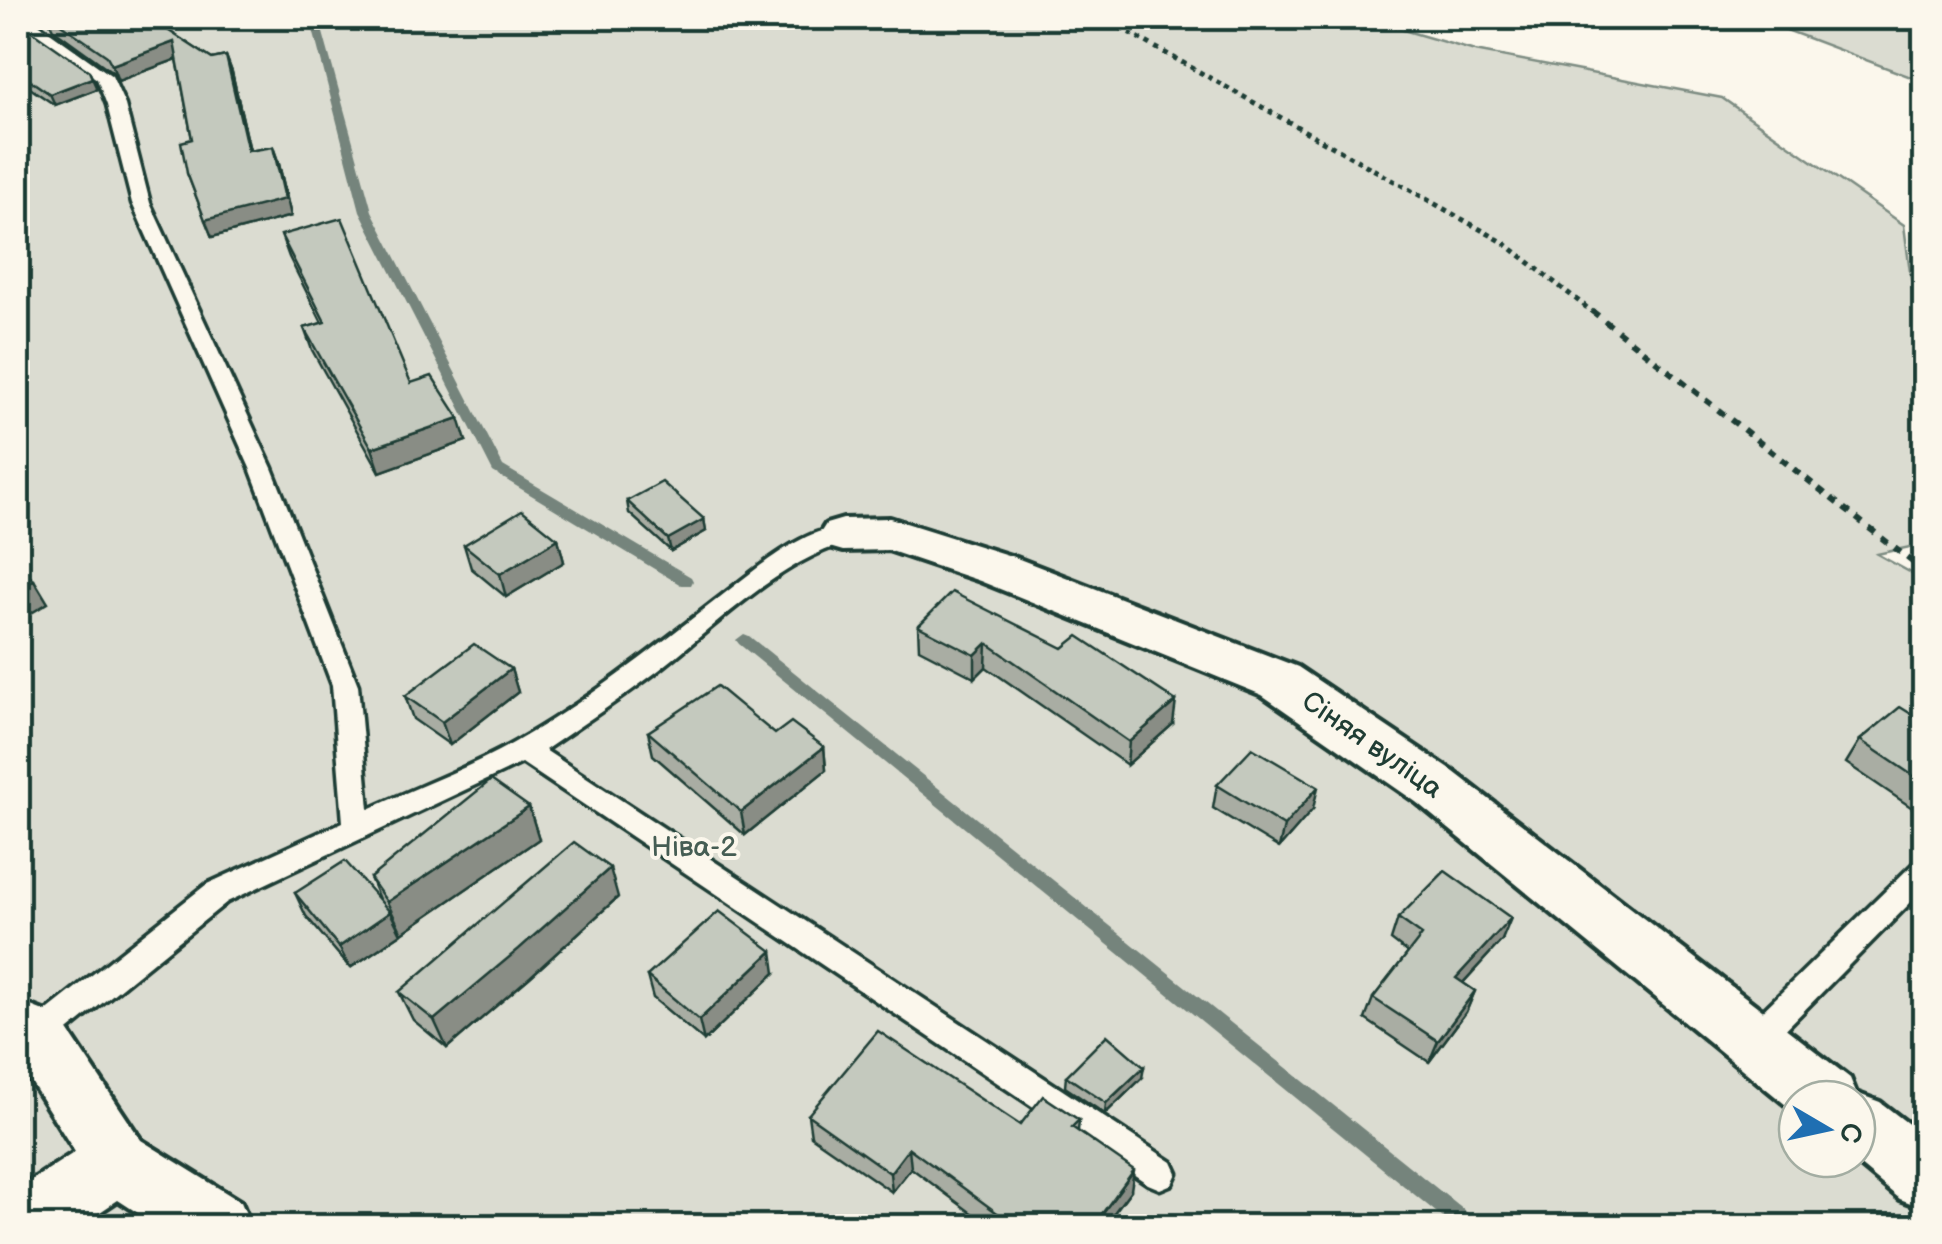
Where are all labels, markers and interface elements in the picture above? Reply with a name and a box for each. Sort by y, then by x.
street label: Сіняя вуліца [1295,685,1449,806]
park label: Ніва-2 [651,831,737,864]
north arrow [1777,1079,1877,1179]
text: С [1832,1120,1868,1145]

